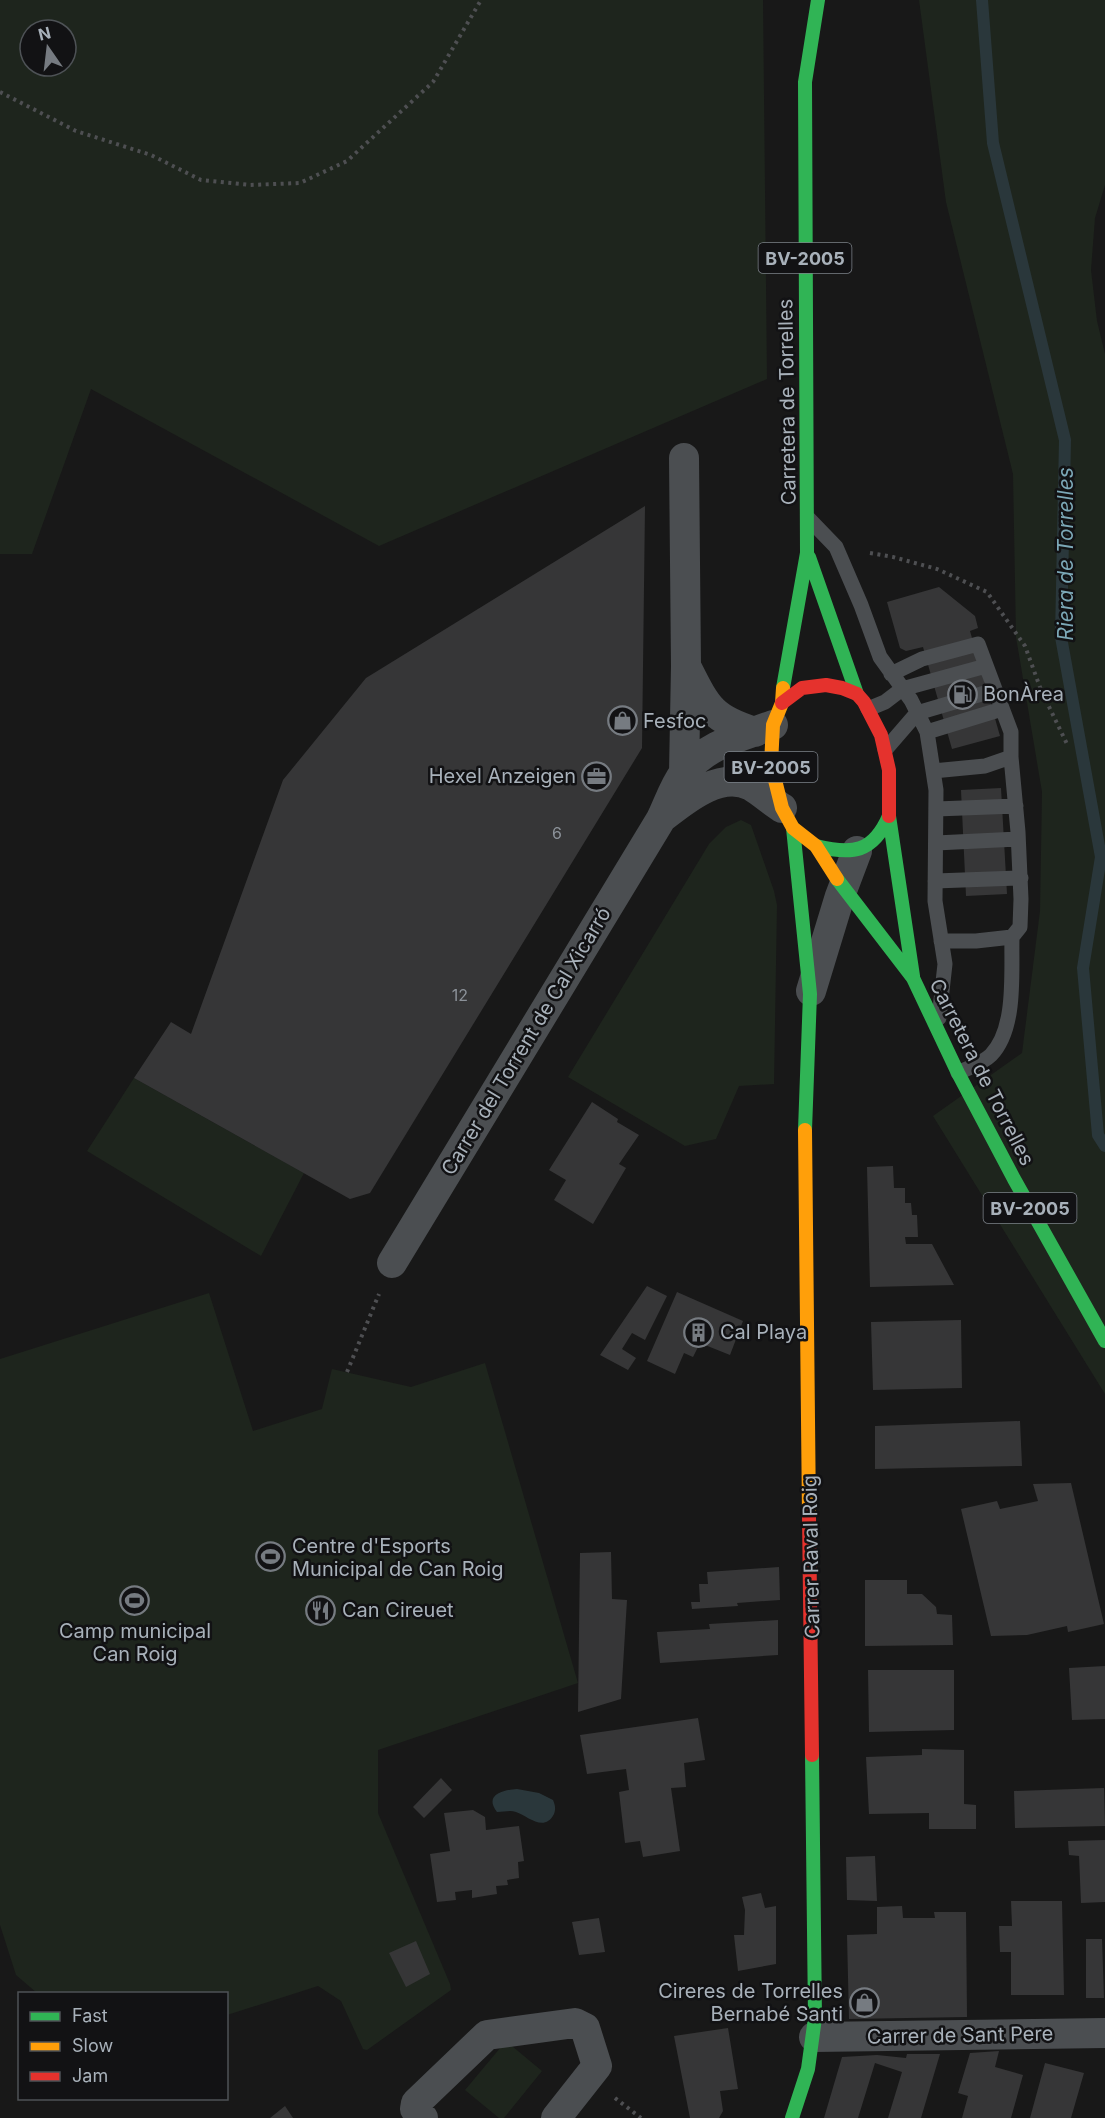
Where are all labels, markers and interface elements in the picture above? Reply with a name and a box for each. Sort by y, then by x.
north arrow [18,18,78,78]
text: N [36,22,53,45]
road number: BV-2005 [758,243,852,273]
street label: Carretera de Torrelles [773,299,801,505]
water label: Riera de Torrelles [1053,467,1078,641]
fuel station icon: BonÀrea [946,678,978,710]
place label: BonÀrea [983,681,1064,706]
shop icon: Fesfoc [606,705,638,737]
place label: Fesfoc [643,709,706,733]
road number: BV-2005 [724,752,818,782]
office icon: Hexel Anzeigen [581,760,613,792]
place label: Hexel Anzeigen [429,764,576,788]
house number: 6 [552,823,562,843]
street label: Carrer del Torrent de Cal Xicarró [436,903,616,1179]
street label: Carretera de Torrelles [924,975,1040,1169]
house number: 12 [452,985,468,1005]
road number: BV-2005 [984,1193,1076,1223]
building icon: Cal Playa [683,1316,715,1348]
place label: Cal Playa [720,1320,807,1344]
street label: Carrer Raval Roig [798,1475,824,1639]
place label: Centre d'Esports Municipal de Can Roig [292,1534,503,1581]
sports icon: Centre d'Esports Municipal de Can Roig [255,1541,287,1573]
sports icon: Camp municipal Can Roig [119,1585,151,1617]
restaurant icon: Can Cireuet [305,1594,337,1626]
place label: Can Cireuet [342,1598,454,1622]
place label: Camp municipal Can Roig [59,1619,211,1666]
place label: Cireres de Torrelles Bernabé Santi [658,1979,843,2026]
shop icon: Cireres de Torrelles Bernabé Santi [848,1987,880,2019]
legend [18,1992,228,2100]
text: Fast [72,2005,108,2026]
street label: Carrer de Sant Pere [867,2021,1053,2049]
text: Slow [72,2035,113,2056]
text: Jam [72,2065,108,2086]

